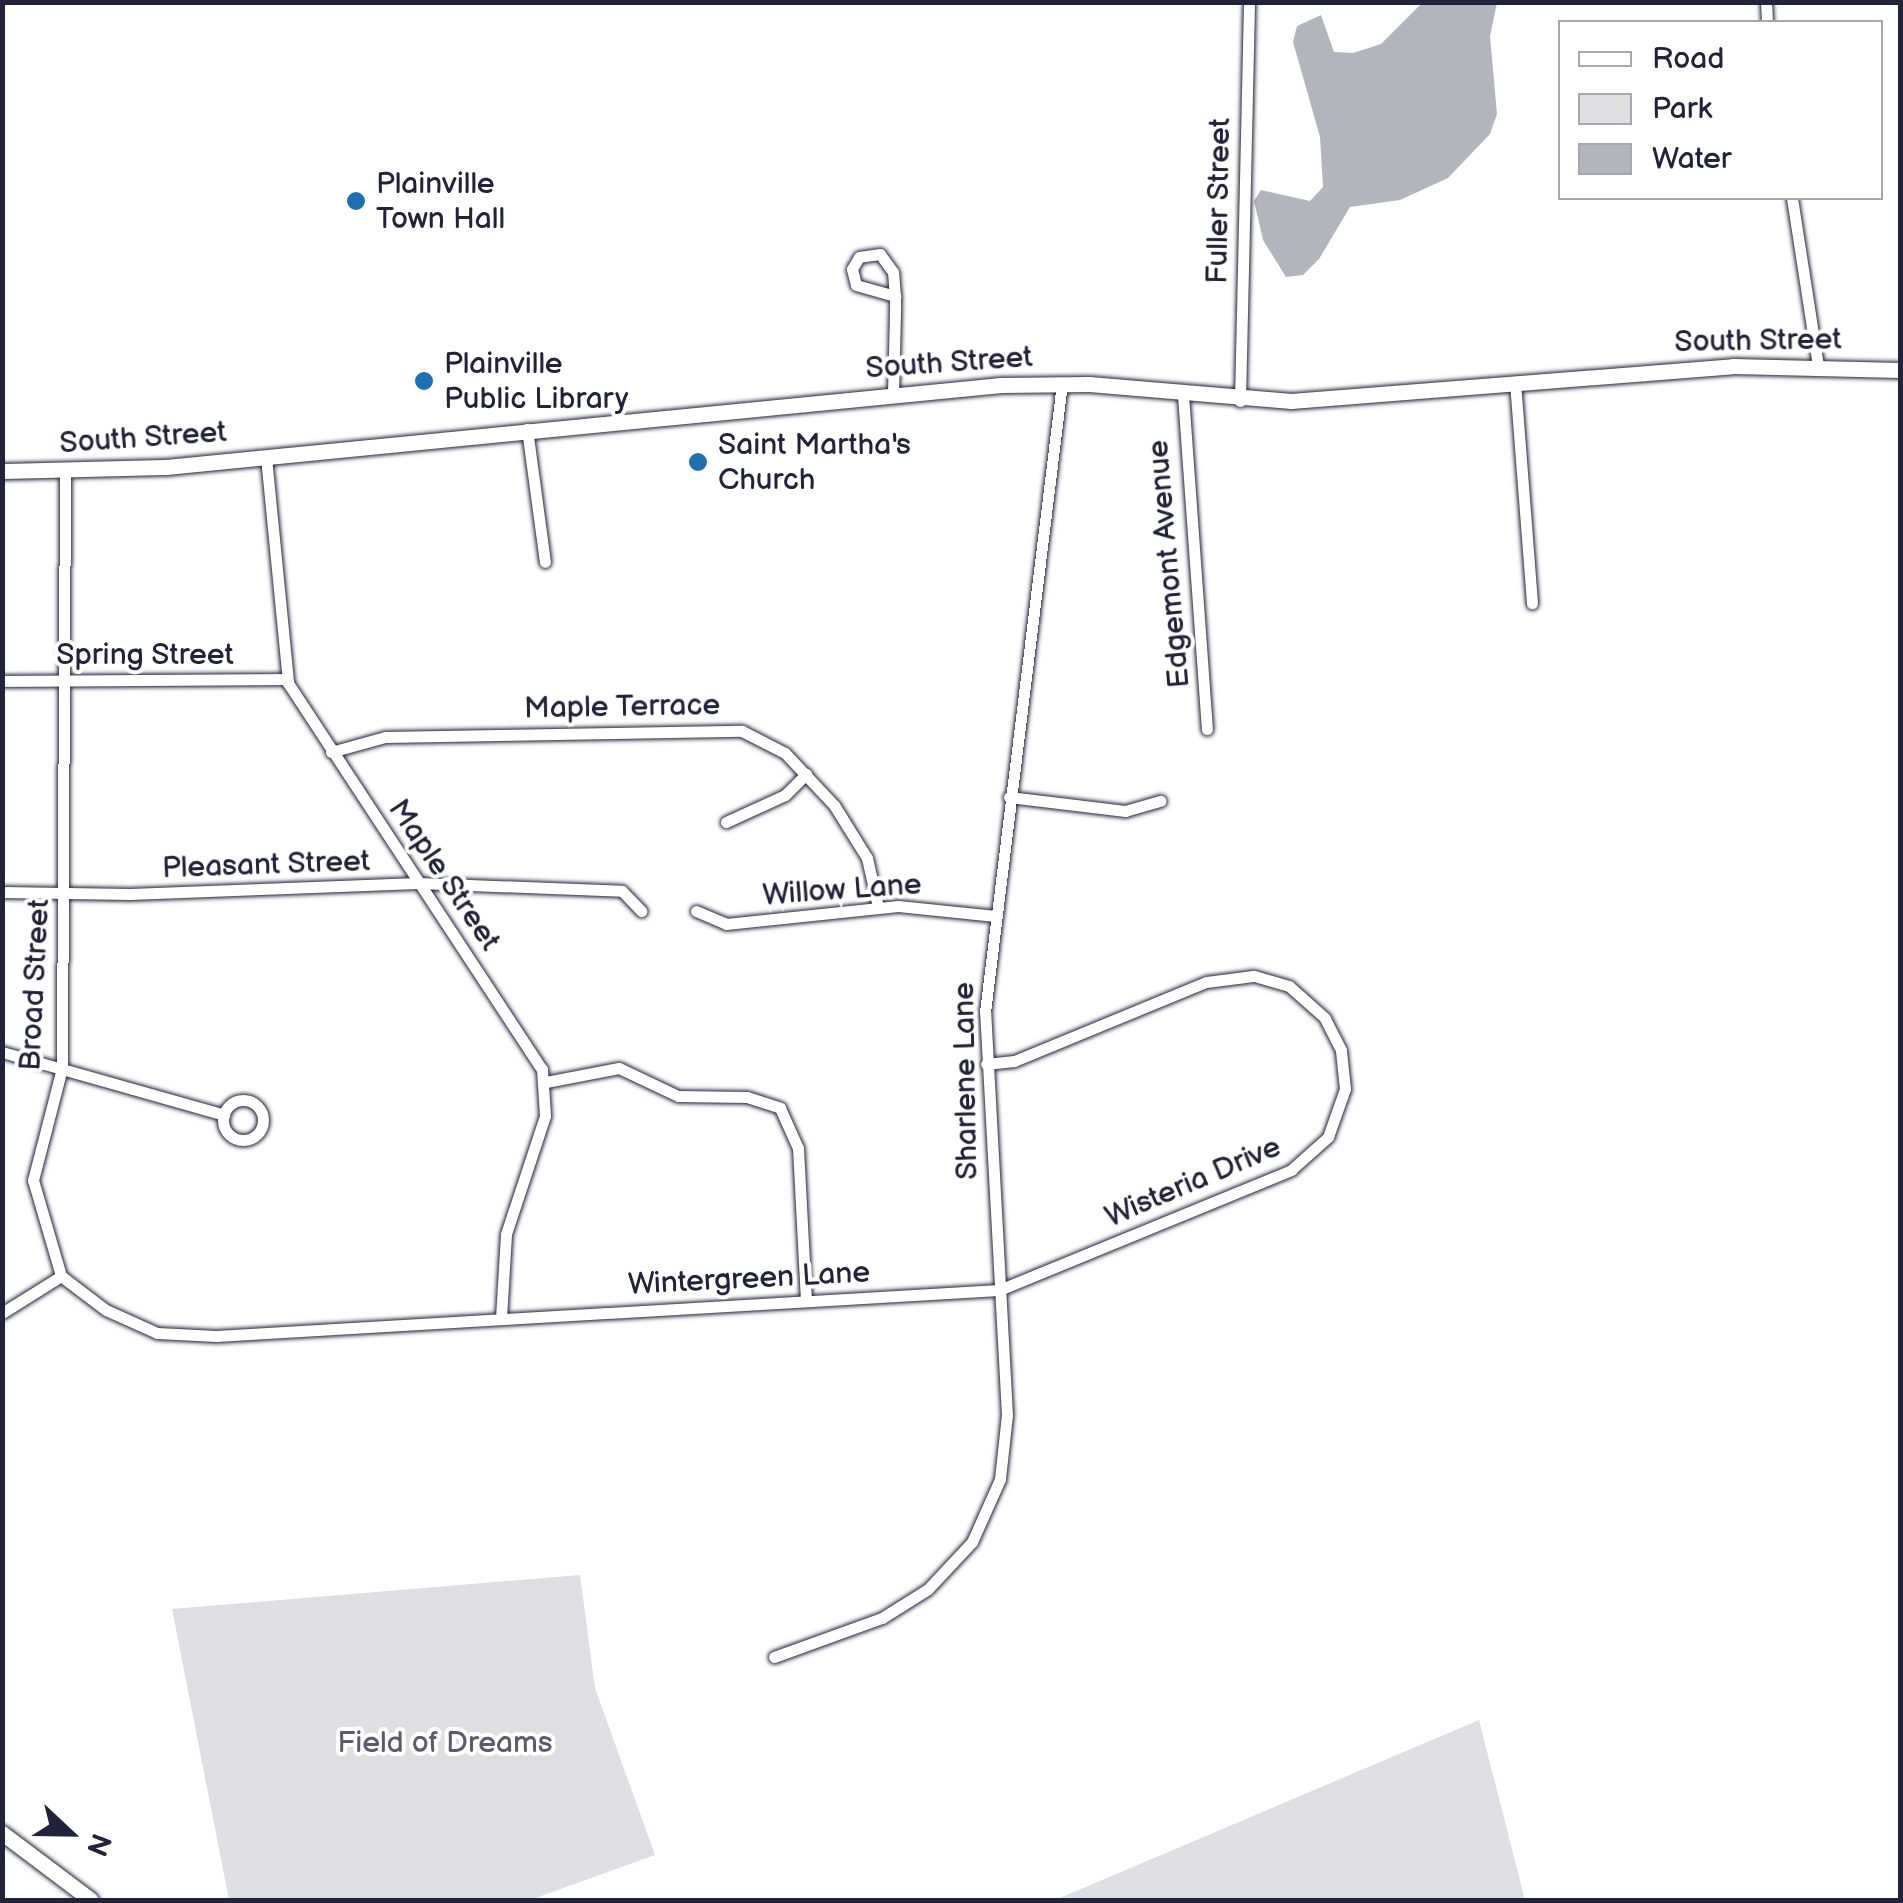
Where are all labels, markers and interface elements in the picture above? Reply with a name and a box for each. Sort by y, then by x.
legend [1558,20,1883,200]
text: Road [1652,41,1725,77]
text: Park [1652,91,1712,127]
street label: Fuller Street [1200,117,1238,285]
text: Water [1652,141,1732,177]
place label: Plainville Town Hall [376,166,505,236]
marker: Plainville Town Hall [345,190,367,212]
street label: South Street [1674,322,1842,360]
street label: South Street [864,339,1034,387]
place label: Plainville Public Library [444,346,628,416]
marker: Plainville Public Library [413,370,435,392]
street label: South Street [58,414,228,462]
place label: Saint Martha's Church [718,427,911,498]
street label: Edgemont Avenue [1140,438,1198,690]
marker: Saint Martha's Church [687,451,709,473]
street label: Spring Street [56,637,234,673]
street label: Maple Terrace [523,687,721,727]
street label: Maple Street [380,792,508,958]
street label: Pleasant Street [161,843,371,887]
street label: Willow Lane [761,866,923,914]
street label: Broad Street [13,898,57,1072]
street label: Sharlene Lane [946,982,986,1180]
street label: Wisteria Drive [1100,1129,1286,1235]
street label: Wintergreen Lane [627,1255,871,1303]
park label: Field of Dreams [337,1725,553,1761]
north arrow [20,1783,120,1883]
text: N [79,1828,118,1860]

